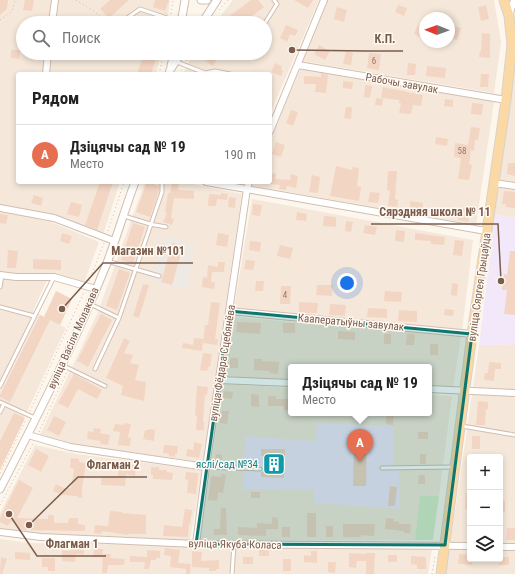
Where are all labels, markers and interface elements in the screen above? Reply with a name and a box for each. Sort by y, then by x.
north arrow [419,12,455,48]
search box [16,16,272,60]
icon: search [30,27,52,49]
callout: К.П. [366,27,403,51]
text: Поиск [62,29,101,47]
text: К.П. [374,32,396,46]
house number: 6 [372,56,376,66]
street label: Рабочы завулак [365,71,440,96]
text: Рядом [32,88,79,108]
text: Дзіцячы сад № 19 [70,138,185,156]
house number: 58 [458,146,466,156]
text: A [41,147,49,162]
text: 190 m [224,147,256,162]
text: Место [70,156,104,171]
callout: Сярэдняя школа № 11 [371,200,498,224]
text: Сярэдняя школа № 11 [379,205,491,219]
street label: вуліца Сяргея Грыцаўца [465,232,494,342]
callout: Магазин №101 [103,239,193,263]
text: Магазин №101 [111,244,185,258]
your location [337,273,357,293]
street label: вуліца Васіля Молакава [45,285,102,391]
house number: 4 [283,290,288,300]
street label: вуліца Фёдара Сцебянёва [207,304,238,422]
street label: Кааператыўны завулак [297,311,405,334]
popup [288,364,432,416]
text: Дзіцячы сад № 19 [302,374,418,392]
text: Место [302,392,336,407]
pin: A [347,429,373,462]
building icon: яслі/сад №34 [261,451,287,477]
callout: Флагман 2 [78,453,147,477]
map controls [467,454,503,562]
button: + [467,454,503,490]
text: Флагман 2 [86,458,140,472]
place label: яслі/сад №34 [196,458,259,471]
button: − [467,490,503,526]
button: layers [467,526,503,562]
callout: Флагман 1 [37,532,106,556]
text: Флагман 1 [45,537,99,551]
street label: вуліца Якуба Коласа [188,537,282,552]

